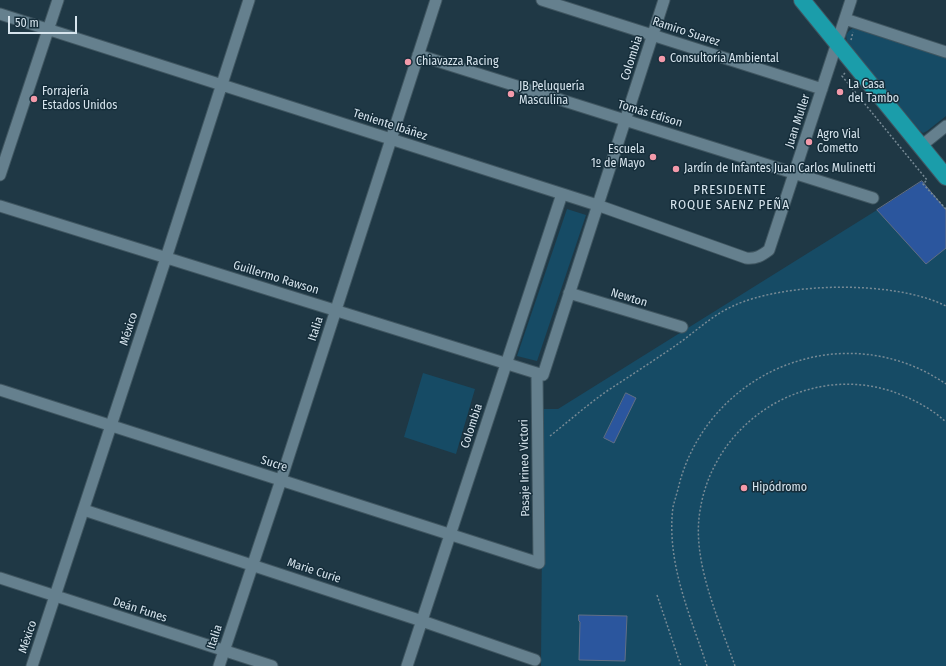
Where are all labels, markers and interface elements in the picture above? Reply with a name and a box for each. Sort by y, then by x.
scale bar [10,8,79,34]
street label: Ramiro Suarez [650,14,722,50]
text: 50 m [15,16,39,30]
street label: Colombia [618,34,646,82]
place label: Consultoría Ambiental [670,52,779,66]
marker: Consultoría Ambiental [657,54,667,64]
place label: Chiavazza Racing [416,55,499,69]
marker: Chiavazza Racing [403,57,413,67]
place label: La Casa del Tambo [848,78,899,106]
place label: JB Peluquería Masculina [519,80,585,108]
place label: Forrajería Estados Unidos [42,85,117,113]
marker: La Casa del Tambo [835,87,845,97]
marker: JB Peluquería Masculina [506,89,516,99]
street label: Juan Muller [783,92,813,150]
marker: Forrajería Estados Unidos [29,94,39,104]
street label: Tomás Edison [616,97,684,131]
street label: Teniente Ibáñez [351,106,429,144]
place label: Agro Vial Cometto [817,128,860,156]
marker: Agro Vial Cometto [804,137,814,147]
place label: Escuela 1º de Mayo [591,143,645,171]
marker: Escuela 1º de Mayo [648,152,658,162]
place label: Jardín de Infantes Juan Carlos Mulinetti [684,162,876,176]
marker: Jardín de Infantes Juan Carlos Mulinetti [671,164,681,174]
district label: PRESIDENTE ROQUE SAENZ PEÑA [670,182,790,213]
street label: Guillermo Rawson [231,258,321,298]
street label: Newton [609,286,649,310]
street label: México [117,311,141,347]
street label: Italia [305,315,327,343]
street label: Colombia [458,402,486,450]
street label: Pasaje Irineo Victori [517,419,533,517]
street label: Sucre [259,453,289,475]
place label: Hipódromo [752,481,807,495]
marker: Hipódromo [739,483,749,493]
street label: Marie Curie [285,556,343,586]
street label: Deán Funes [111,594,169,626]
street label: México [16,619,40,655]
street label: Italia [204,623,226,651]

